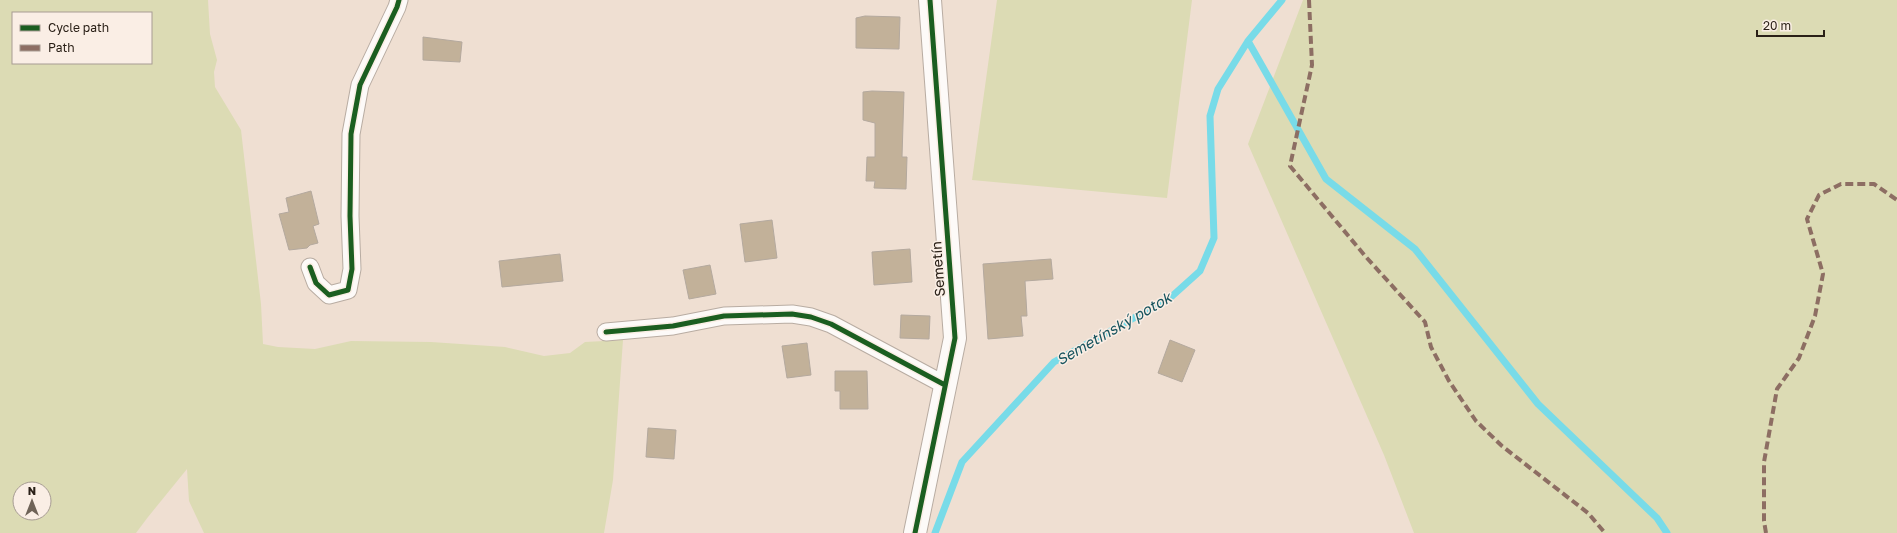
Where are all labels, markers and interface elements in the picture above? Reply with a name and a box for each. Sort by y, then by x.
legend [12,12,152,64]
scale bar [1757,12,1824,38]
text: 20 m [1763,18,1791,33]
text: Cycle path [48,20,109,35]
text: Path [48,40,75,55]
street label: Semetín [927,241,948,297]
water label: Semetínský potok [1053,287,1176,369]
north arrow [12,481,52,521]
text: N [28,484,36,497]

